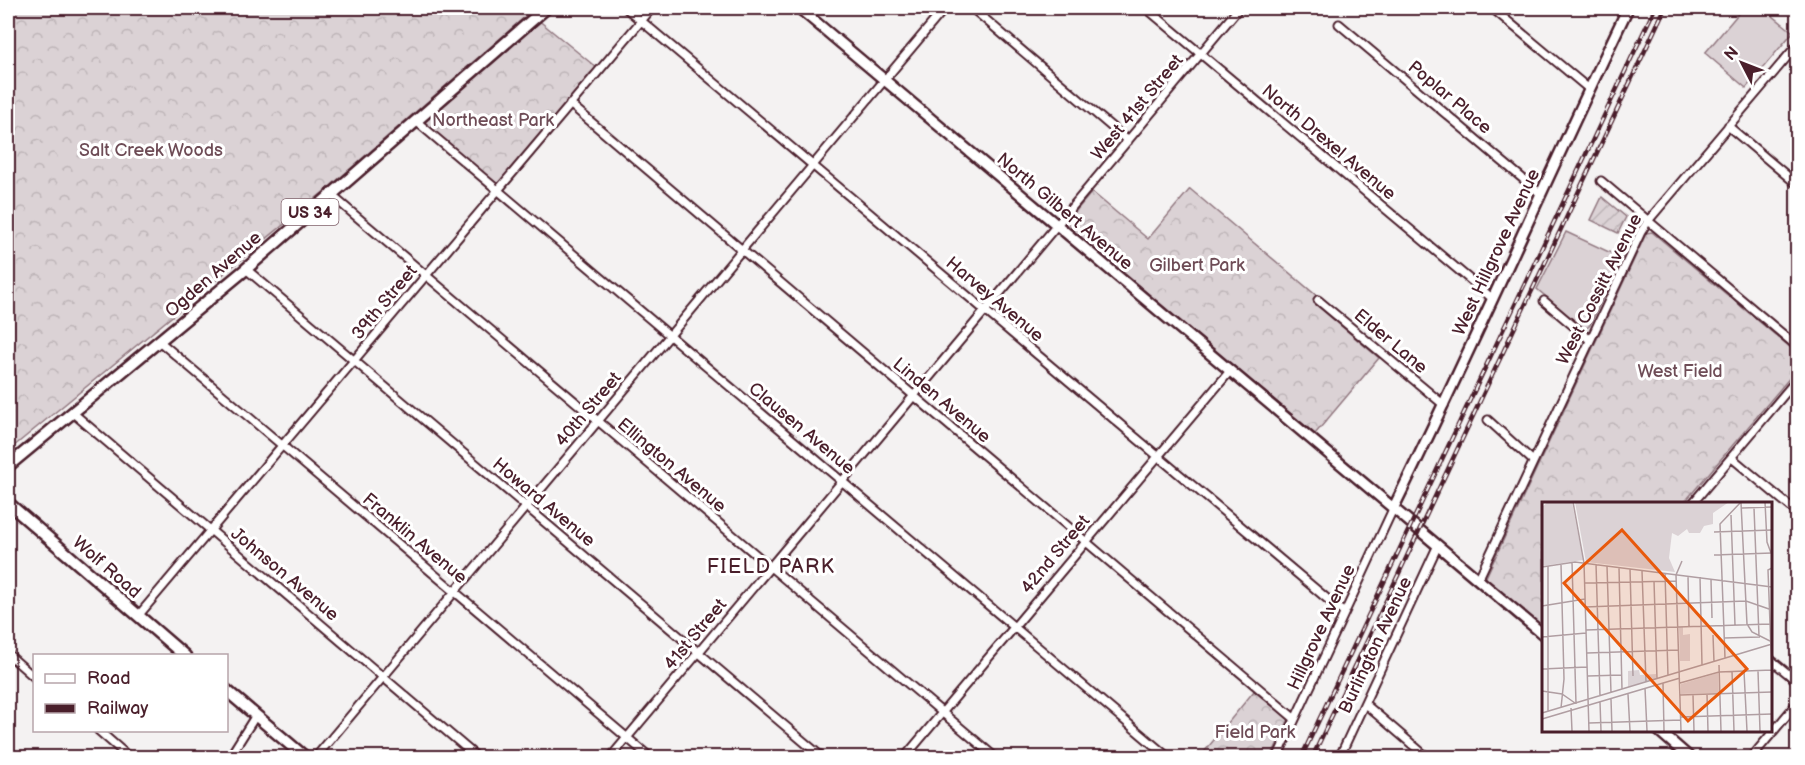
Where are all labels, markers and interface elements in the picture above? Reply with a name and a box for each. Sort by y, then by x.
north arrow [1712,33,1772,93]
text: N [1721,43,1743,65]
street label: West 41st Street [1087,50,1188,165]
street label: Poplar Place [1404,56,1496,139]
street label: North Drexel Avenue [1257,80,1400,205]
park label: Northeast Park [432,110,554,131]
park label: Salt Creek Woods [79,140,223,161]
street label: North Gilbert Avenue [992,148,1137,275]
street label: West Hillgrove Avenue [1449,165,1544,339]
road number: US 34 [282,199,338,225]
street label: West Cossitt Avenue [1552,210,1647,368]
street label: Ogden Avenue [161,227,266,322]
street label: Harvey Avenue [942,252,1048,347]
park label: Gilbert Park [1149,255,1245,276]
street label: 39th Street [347,260,422,344]
street label: Elder Lane [1350,305,1432,378]
street label: Linden Avenue [889,353,995,448]
park label: West Field [1637,361,1723,382]
street label: 40th Street [551,367,626,451]
street label: Clausen Avenue [744,378,859,479]
street label: Ellington Avenue [613,414,730,517]
street label: Howard Avenue [488,453,599,551]
street label: Franklin Avenue [358,489,471,588]
inset map [1542,502,1772,732]
street label: 42nd Street [1016,510,1095,598]
street label: Johnson Avenue [227,523,343,626]
street label: Wolf Road [68,532,145,603]
district label: FIELD PARK [707,555,835,579]
street label: Hillgrove Avenue [1283,561,1360,693]
street label: Burlington Avenue [1335,573,1416,717]
street label: 41st Street [660,594,731,674]
legend [33,654,228,732]
text: Road [87,668,131,689]
text: Railway [87,698,149,719]
park label: Field Park [1215,722,1296,743]

